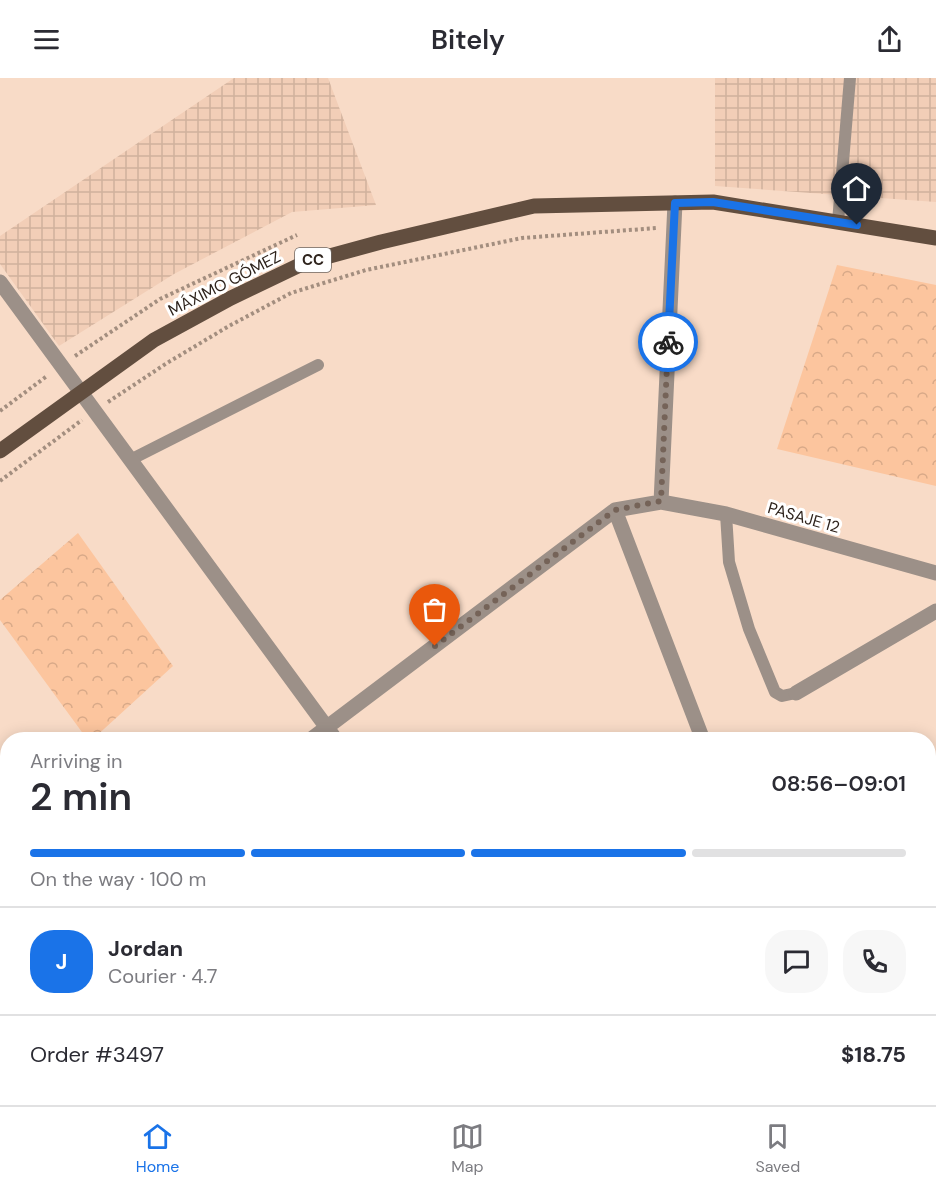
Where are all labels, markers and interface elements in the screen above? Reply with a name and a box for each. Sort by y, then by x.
text: Bitely [431,22,505,57]
icon: menu [30,23,63,56]
icon: share [873,23,906,56]
pin [831,163,882,225]
icon: home [840,172,873,205]
street label: MÁXIMO GÓMEZ [165,246,284,321]
road number: CC [295,248,331,272]
courier [638,312,698,372]
icon: bike [652,326,685,359]
street label: PASAJE 12 [765,497,842,538]
pin [409,584,460,646]
icon: bag [418,593,451,626]
text: Arriving in [30,748,122,774]
text: 08:56–09:01 [771,769,906,798]
text: 2 min [30,771,132,822]
text: On the way · 100 m [30,866,206,892]
button: chat [765,930,828,993]
button: phone [843,930,906,993]
text: Jordan [108,934,183,963]
text: J [56,947,67,976]
text: Courier · 4.7 [108,963,217,989]
text: Order #3497 [30,1040,164,1069]
text: $18.75 [841,1040,906,1069]
tab: Home [136,1120,179,1177]
tab: Map [451,1120,484,1177]
tab: Saved [755,1120,800,1177]

